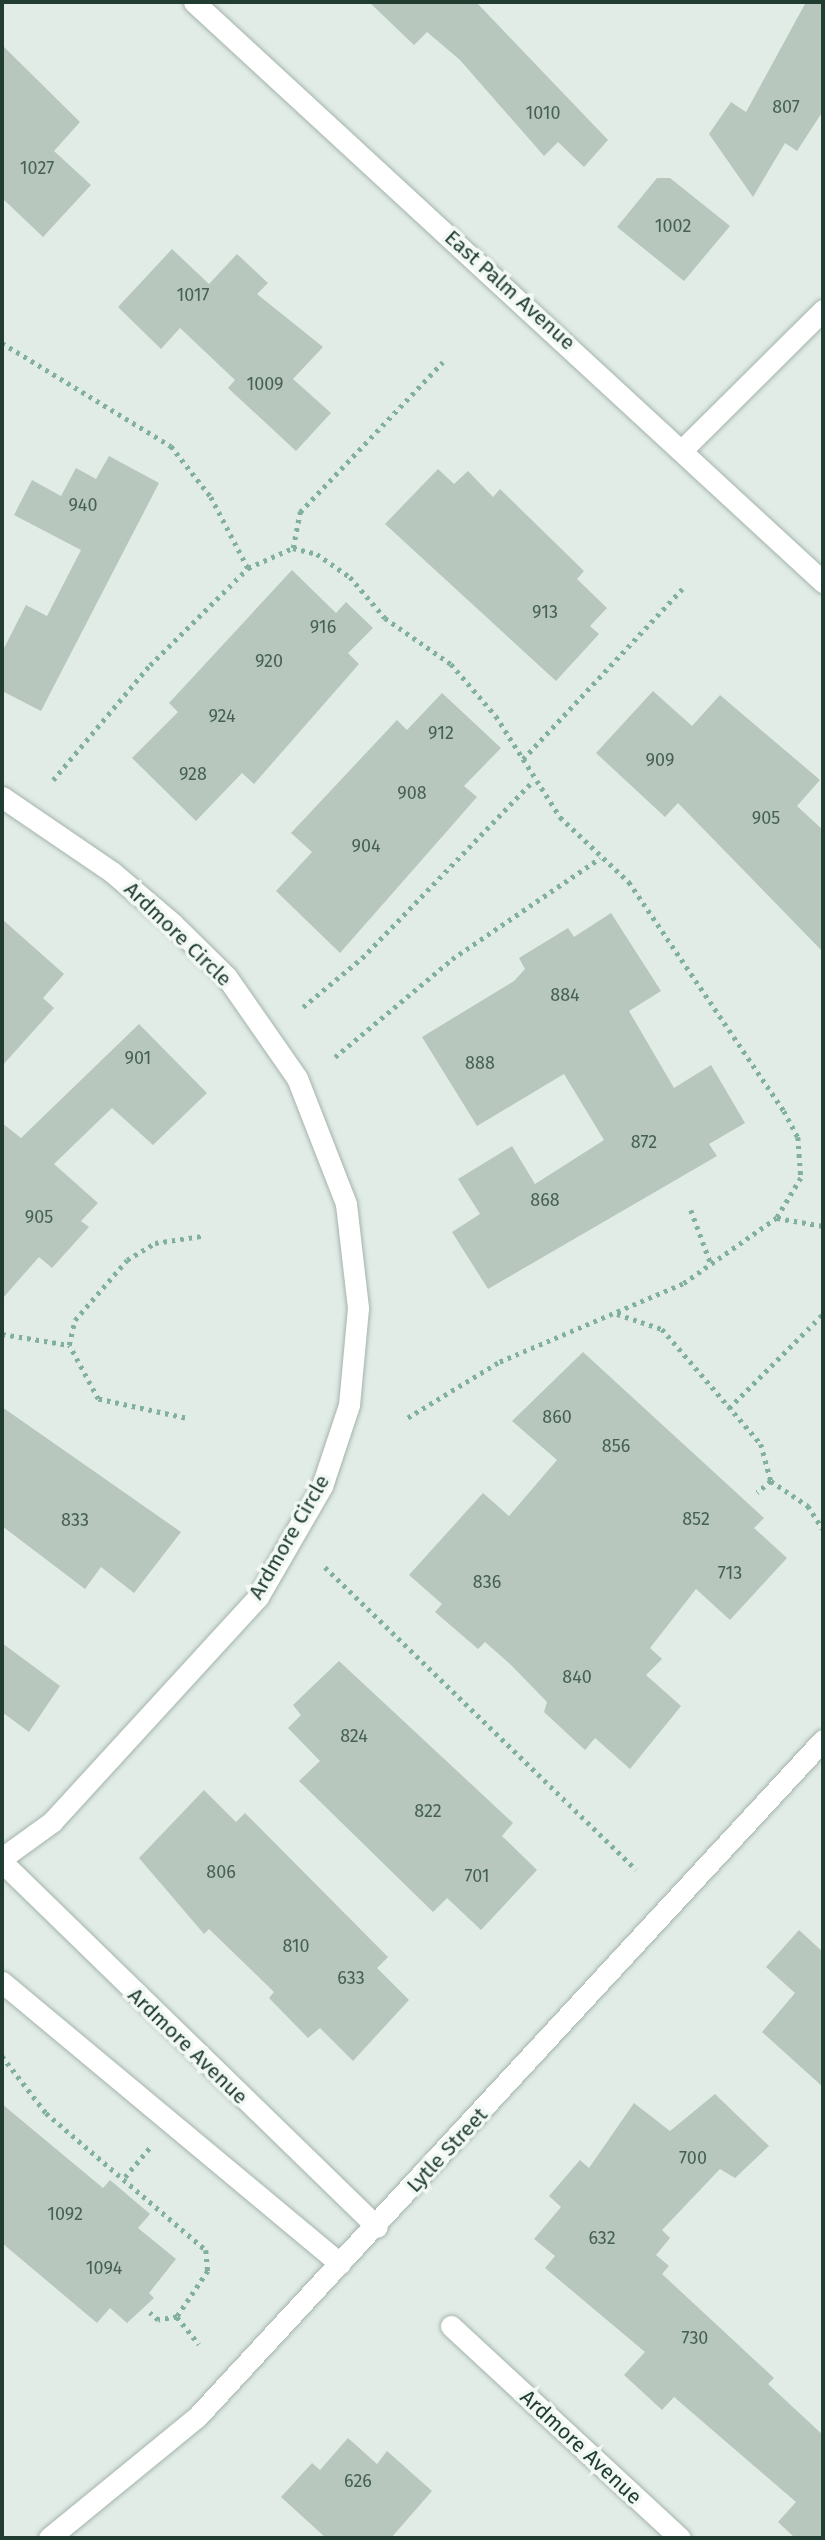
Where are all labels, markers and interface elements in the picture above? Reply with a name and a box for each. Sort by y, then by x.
house number: 807 [772,96,800,118]
house number: 1010 [525,102,561,124]
house number: 1027 [20,157,54,179]
house number: 1002 [655,215,691,237]
street label: East Palm Avenue [440,225,580,355]
house number: 1017 [176,284,210,306]
house number: 1009 [246,373,284,395]
house number: 940 [69,494,97,516]
house number: 913 [532,601,558,623]
house number: 916 [310,616,336,638]
house number: 920 [255,650,283,672]
house number: 924 [208,705,236,727]
house number: 912 [428,722,454,744]
house number: 909 [646,749,674,771]
house number: 928 [179,763,207,785]
house number: 908 [397,782,427,804]
house number: 905 [752,807,780,829]
house number: 904 [351,835,381,857]
street label: Ardmore Circle [119,876,237,992]
house number: 884 [550,984,580,1006]
house number: 901 [125,1047,151,1069]
house number: 888 [465,1052,495,1074]
house number: 872 [631,1131,657,1153]
house number: 868 [530,1189,560,1211]
house number: 905 [25,1206,53,1228]
house number: 860 [542,1406,572,1428]
house number: 856 [602,1435,630,1457]
street label: Ardmore Circle [243,1470,335,1604]
house number: 852 [682,1508,710,1530]
house number: 833 [61,1509,89,1531]
house number: 713 [718,1562,742,1584]
house number: 836 [473,1571,501,1593]
house number: 840 [562,1666,592,1688]
house number: 824 [340,1725,368,1747]
house number: 822 [414,1800,442,1822]
house number: 806 [206,1861,236,1883]
house number: 701 [464,1865,490,1887]
house number: 810 [282,1935,310,1957]
house number: 633 [337,1967,365,1989]
street label: Ardmore Avenue [123,1983,253,2109]
street label: Lytle Street [401,2102,493,2198]
house number: 700 [679,2147,707,2169]
house number: 1092 [47,2203,83,2225]
house number: 632 [588,2227,616,2249]
house number: 1094 [86,2257,122,2279]
house number: 730 [682,2327,708,2349]
street label: Ardmore Avenue [515,2384,647,2510]
house number: 626 [344,2470,372,2492]

